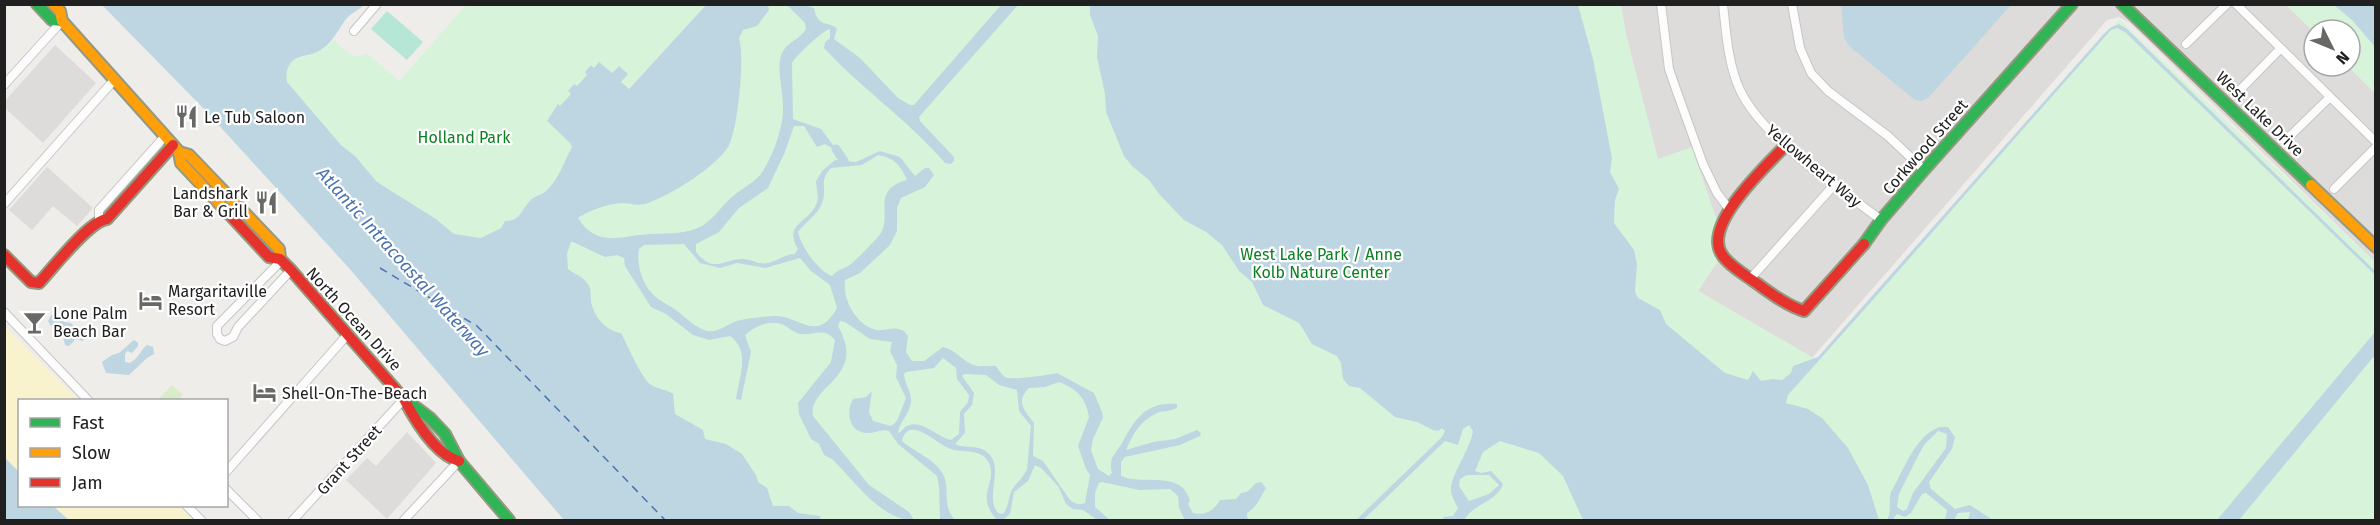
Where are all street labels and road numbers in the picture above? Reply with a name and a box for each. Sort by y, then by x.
street label: West Lake Drive [2212,67,2308,161]
street label: Corkwood Street [1879,95,1972,198]
street label: Yellowheart Way [1762,121,1866,211]
street label: North Ocean Drive [303,263,405,375]
street label: Grant Street [313,421,385,499]

